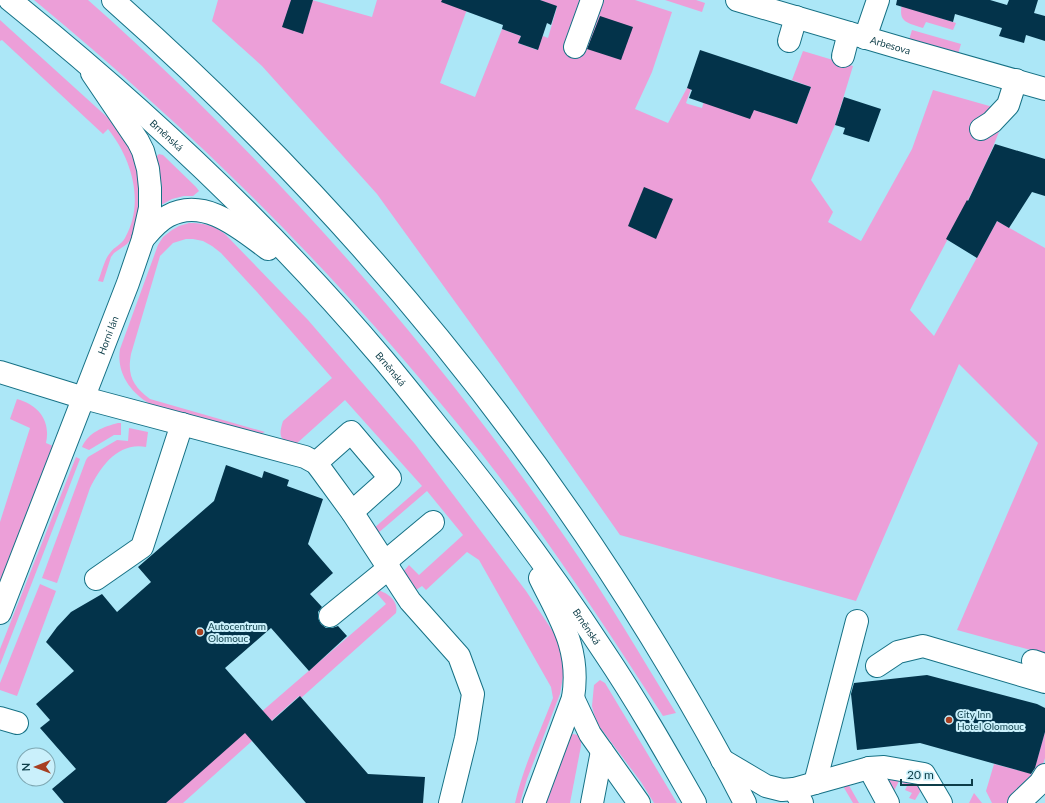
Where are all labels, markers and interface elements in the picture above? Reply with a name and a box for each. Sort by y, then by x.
street label: Arbesova [869,33,912,57]
street label: Brněnská [148,117,186,153]
street label: Horní lán [95,314,121,356]
street label: Brněnská [373,349,409,388]
street label: Brněnská [571,606,603,647]
place label: Autocentrum Olomouc [208,620,266,644]
marker: Autocentrum Olomouc [195,627,205,637]
place label: City Inn Hotel Olomouc [957,708,1024,732]
marker: City Inn Hotel Olomouc [944,715,954,725]
north arrow [16,747,56,787]
scale bar [901,761,972,787]
text: N [19,763,32,772]
text: 20 m [907,767,934,782]

